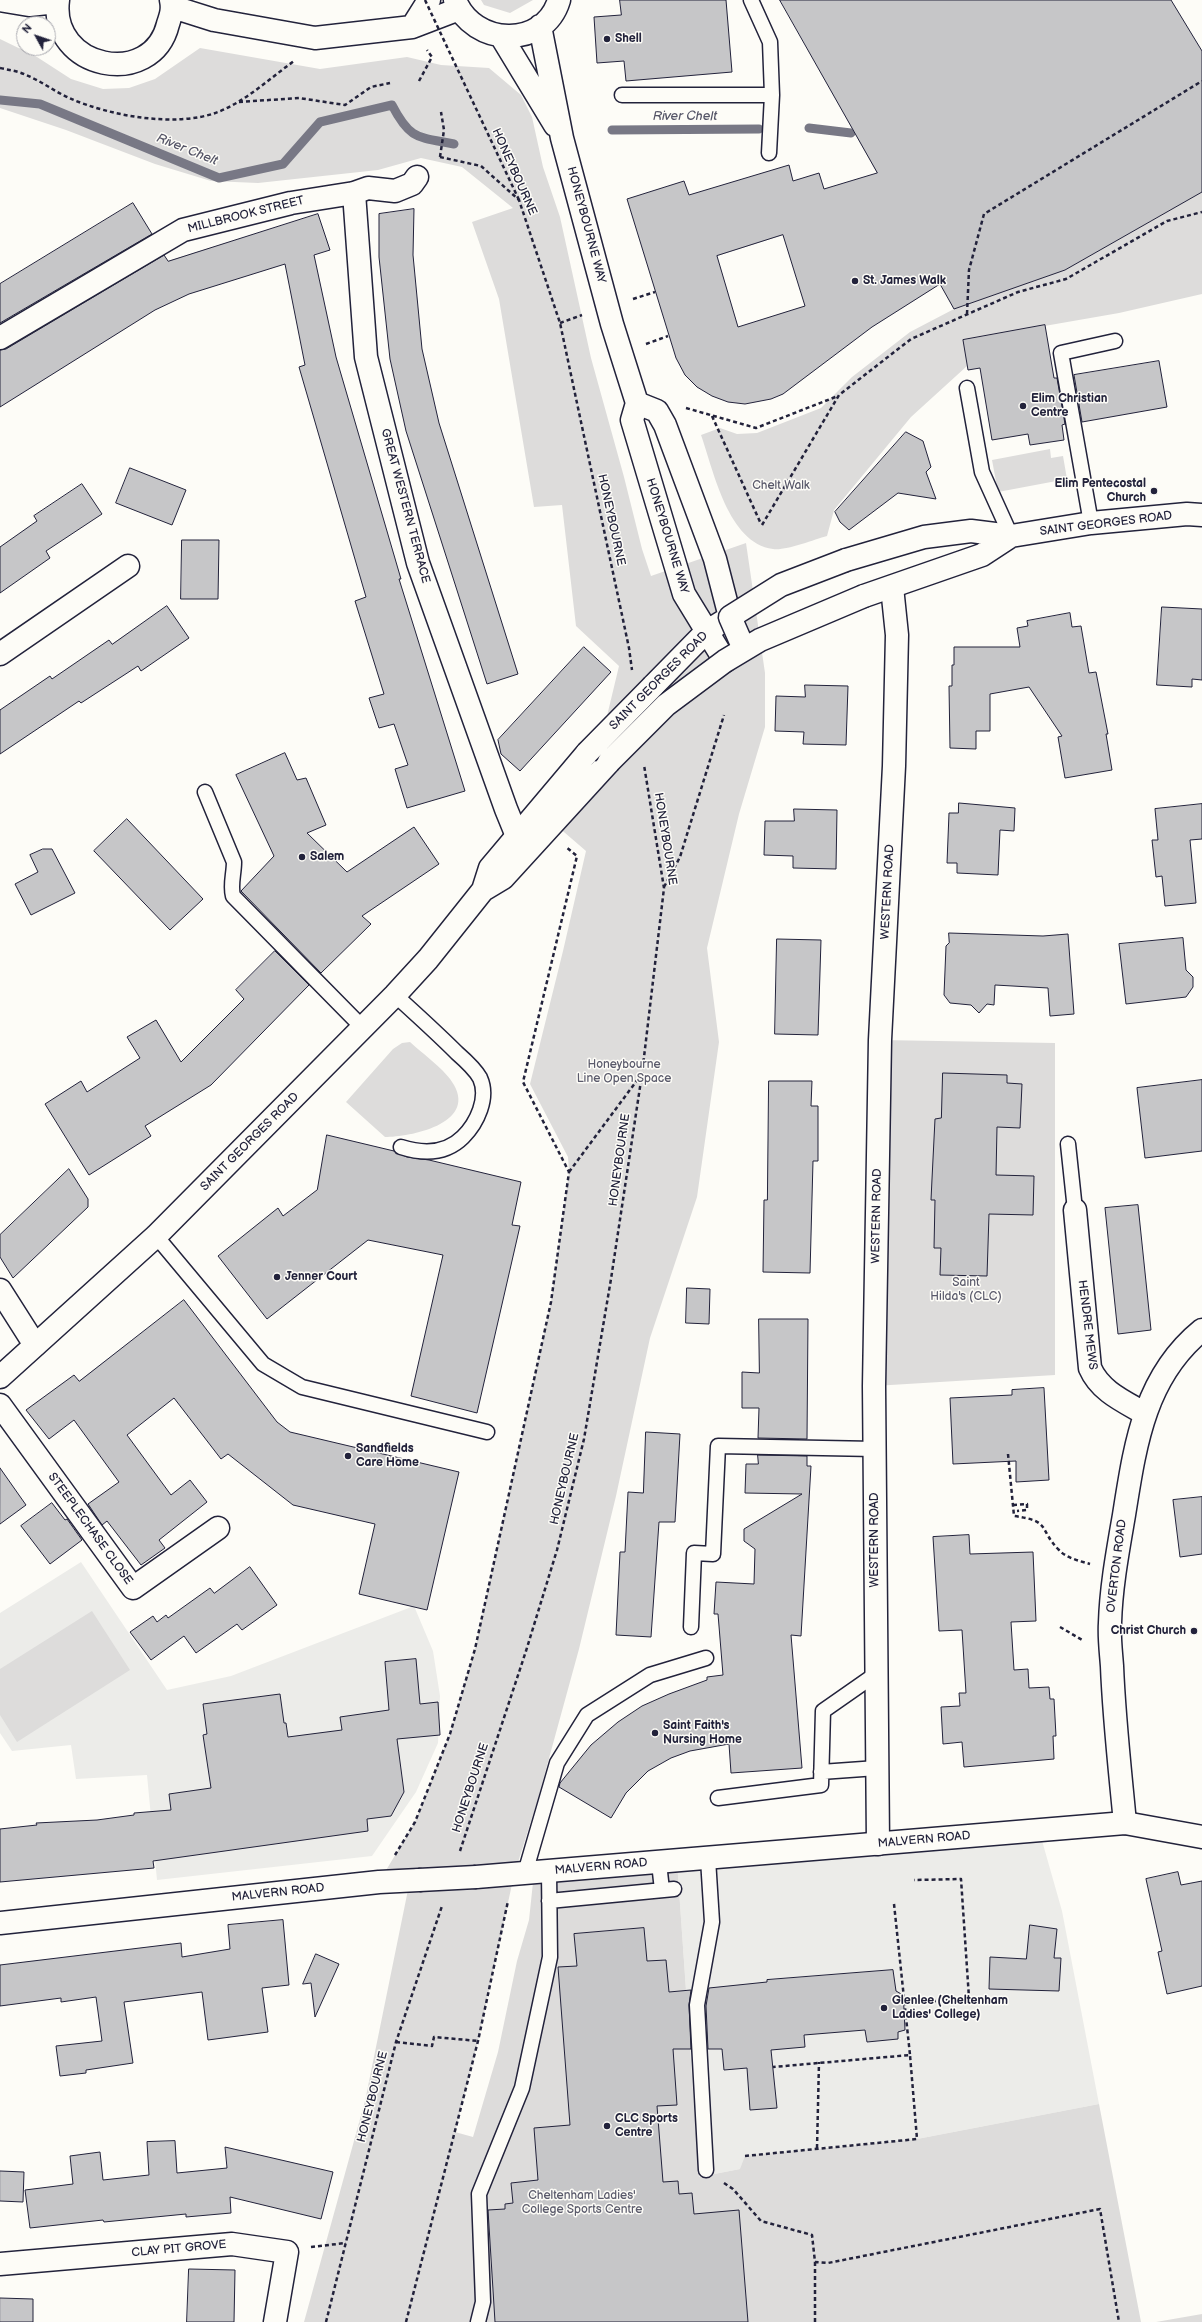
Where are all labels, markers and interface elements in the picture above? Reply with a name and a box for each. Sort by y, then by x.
north arrow [16,16,56,56]
text: N [20,21,35,36]
place label: Shell [615,32,642,46]
marker: Shell [602,34,612,44]
water label: River Chelt [653,109,717,125]
street label: HONEYBOURNE [488,126,540,218]
water label: River Chelt [154,131,220,169]
street label: HONEYBOURNE WAY [564,165,608,285]
street label: MILLBROOK STREET [186,194,306,236]
place label: St. James Walk [863,274,946,288]
marker: St. James Walk [850,276,860,286]
place label: Elim Christian Centre [1031,392,1107,420]
marker: Elim Christian Centre [1018,401,1028,411]
street label: GREAT WESTERN TERRACE [377,427,433,585]
street label: HONEYBOURNE [594,473,628,567]
street label: HONEYBOURNE WAY [643,477,691,595]
place label: Elim Pentecostal Church [1054,477,1146,505]
park label: Chelt Walk [752,479,810,493]
marker: Elim Pentecostal Church [1149,486,1159,496]
street label: SAINT GEORGES ROAD [1039,509,1173,539]
street label: SAINT GEORGES ROAD [607,629,711,733]
street label: HONEYBOURNE [651,792,679,886]
street label: WESTERN ROAD [878,844,898,940]
place label: Salem [310,850,344,864]
marker: Salem [297,852,307,862]
park label: Honeybourne Line Open Space [577,1058,671,1086]
street label: SAINT GEORGES ROAD [198,1090,302,1194]
street label: HONEYBOURNE [606,1113,634,1207]
street label: WESTERN ROAD [869,1168,885,1264]
place label: Jenner Court [285,1270,357,1284]
marker: Jenner Court [272,1272,282,1282]
park label: Saint Hilda's (CLC) [930,1276,1002,1304]
street label: HENDRE MEWS [1074,1279,1100,1371]
street label: HONEYBOURNE [547,1432,583,1526]
place label: Sandfields Care Home [356,1442,419,1470]
marker: Sandfields Care Home [343,1451,353,1461]
street label: STEEPLECHASE CLOSE [45,1470,135,1588]
street label: WESTERN ROAD [868,1492,882,1588]
street label: OVERTON ROAD [1104,1518,1130,1614]
place label: Christ Church [1111,1624,1186,1638]
marker: Christ Church [1189,1626,1199,1636]
place label: Saint Faith's Nursing Home [663,1719,742,1747]
marker: Saint Faith's Nursing Home [650,1728,660,1738]
street label: HONEYBOURNE [450,1741,492,1835]
street label: MALVERN ROAD [877,1829,971,1851]
street label: MALVERN ROAD [554,1856,648,1878]
street label: MALVERN ROAD [231,1881,325,1905]
place label: Glenlee (Cheltenham Ladies' College) [892,1994,1008,2022]
marker: Glenlee (Cheltenham Ladies' College) [879,2003,889,2013]
street label: HONEYBOURNE [355,2050,391,2144]
place label: CLC Sports Centre [615,2112,678,2140]
marker: CLC Sports Centre [602,2121,612,2131]
park label: Cheltenham Ladies' College Sports Centre [522,2189,642,2217]
street label: CLAY PIT GROVE [131,2238,227,2260]

